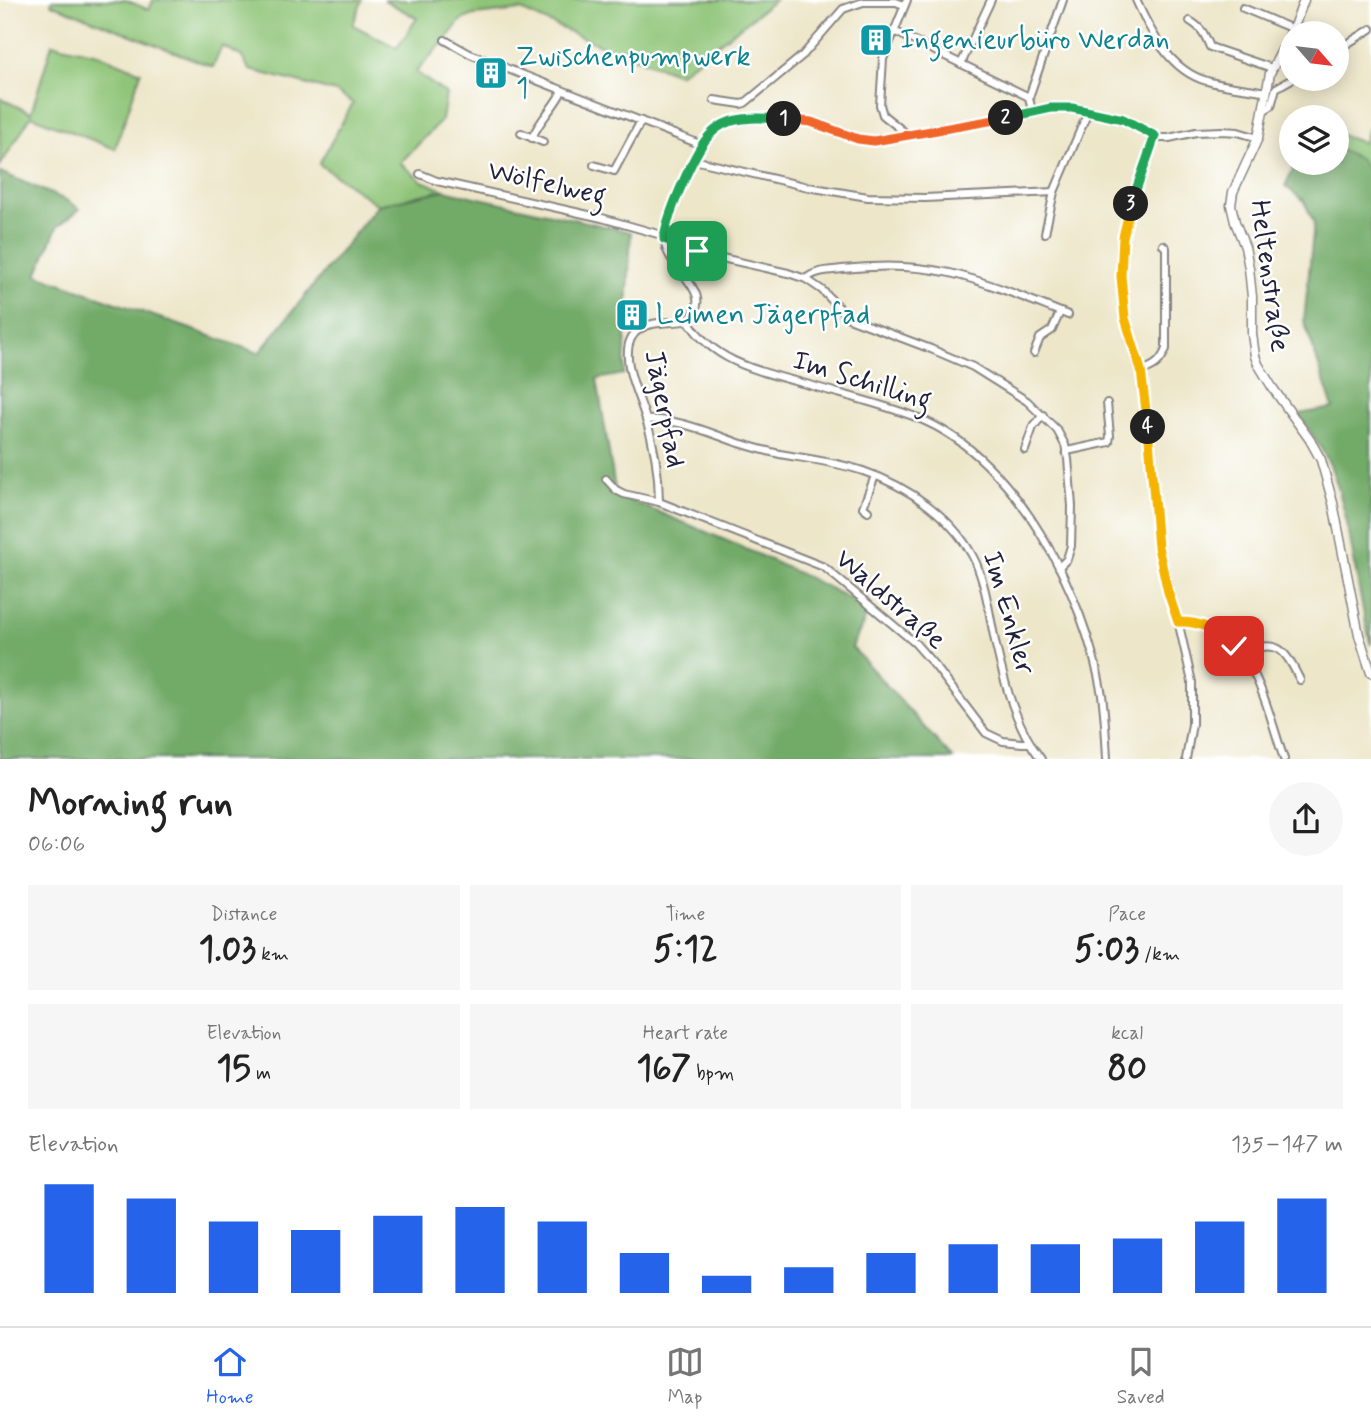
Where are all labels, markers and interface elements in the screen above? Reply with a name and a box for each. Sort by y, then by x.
building icon: Ingenieurbüro Werdan [857,21,895,59]
north arrow [1279,21,1349,91]
map controls [1279,21,1349,175]
place label: Ingenieurbüro Werdan [900,22,1170,62]
place label: Zwischenpumpwerk 1 [516,39,751,108]
building icon: Zwischenpumpwerk 1 [472,54,510,92]
pin: 2 [988,100,1024,136]
pin: 1 [766,102,802,136]
text: 2 [1001,105,1010,130]
button: layers [1279,105,1349,175]
text: 1 [779,106,788,131]
street label: Wölfelweg [483,152,610,219]
pin: 3 [1114,186,1148,222]
text: 3 [1126,191,1135,216]
street label: Heltenstraße [1240,198,1298,354]
pin [667,221,727,281]
icon: arrive [678,232,716,270]
building icon: Leimen Jägerpfad [613,296,651,334]
place label: Leimen Jägerpfad [656,297,870,334]
street label: Im Schilling [787,342,936,423]
street label: Jägerpfad [634,347,694,471]
pin: 4 [1130,410,1166,444]
text: 4 [1142,414,1153,439]
street label: Waldstraße [827,541,953,659]
street label: Im Enkler [973,547,1043,679]
pin [1204,616,1264,676]
icon: check [1215,627,1253,665]
text: Morning run [28,779,233,828]
button: share [1269,782,1343,856]
text: 06:06 [28,830,85,860]
text: Distance [210,902,277,927]
text: Time [666,902,705,927]
text: Pace [1108,902,1146,927]
text: 1.03 [199,927,256,973]
text: 5:12 [653,927,718,973]
text: 5:03 [1074,927,1139,973]
text: km [256,942,289,967]
text: /km [1139,942,1180,967]
text: Elevation [206,1021,281,1046]
text: Heart rate [643,1021,728,1046]
text: kcal [1111,1021,1143,1046]
text: 15 [217,1046,251,1092]
text: 167 [637,1046,691,1092]
text: 80 [1107,1046,1147,1092]
text: m [251,1061,271,1086]
text: bpm [691,1061,734,1086]
text: Elevation [28,1130,119,1160]
text: 135–147 m [1231,1130,1343,1160]
tab: Home [206,1343,254,1410]
tab: Map [666,1343,704,1410]
tab: Saved [1117,1343,1165,1410]

